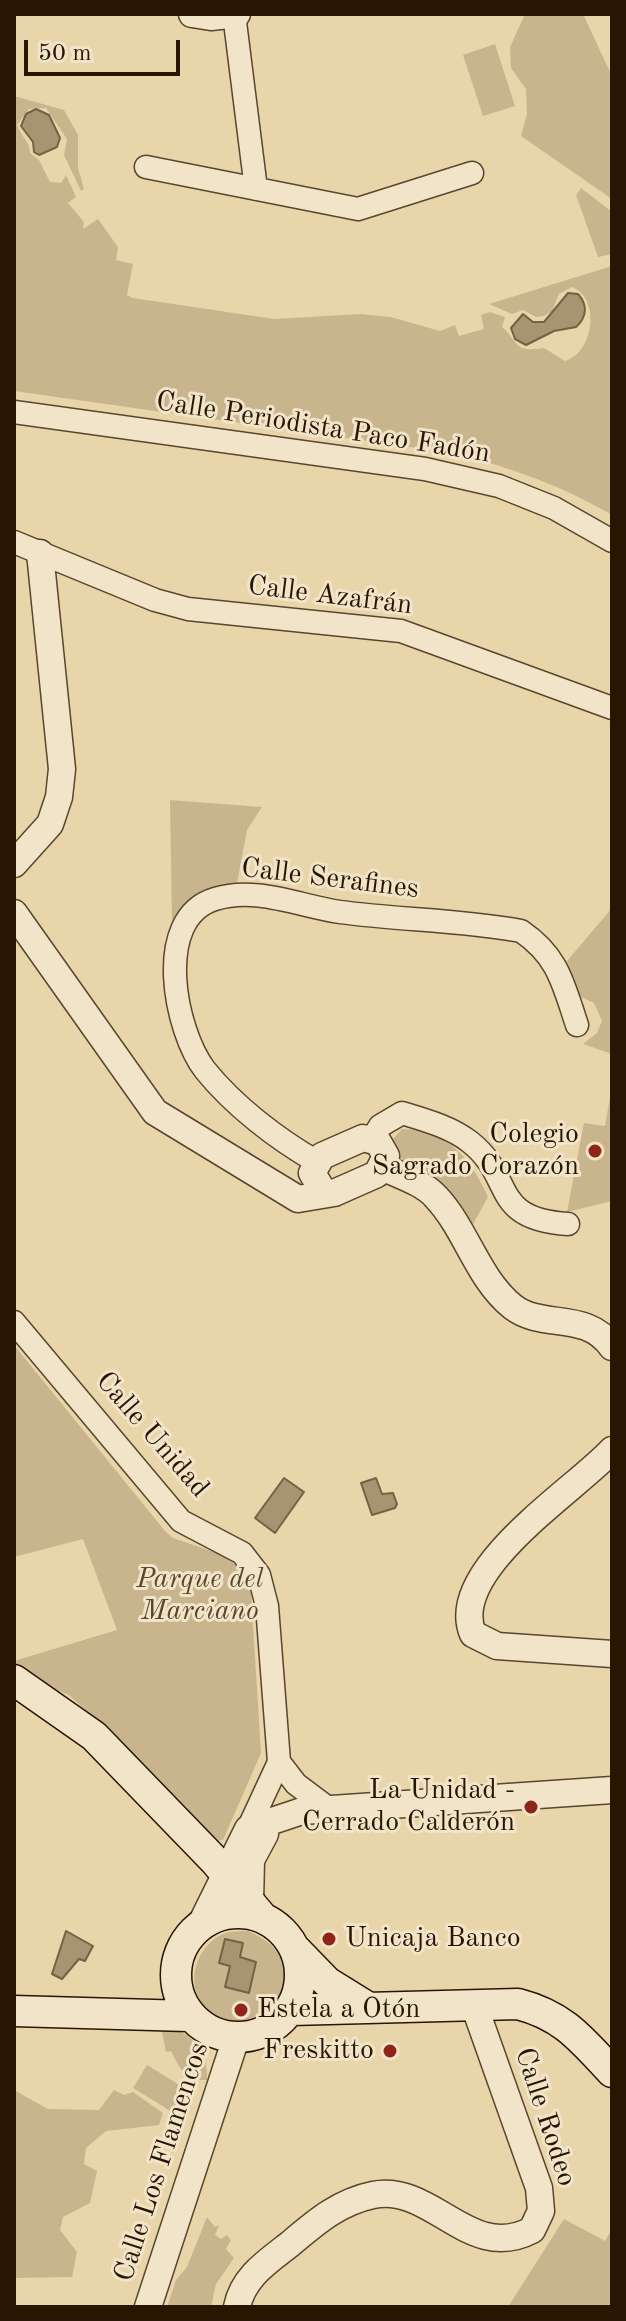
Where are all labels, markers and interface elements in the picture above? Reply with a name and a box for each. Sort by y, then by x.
scale bar [28,24,184,74]
text: 50 m [38,42,92,66]
street label: Calle Periodista Paco Fadón [154,385,492,471]
street label: Calle Azafrán [246,569,414,623]
street label: Calle Serafines [239,851,421,907]
place label: Colegio Sagrado Corazón [372,1118,579,1184]
marker: Colegio Sagrado Corazón [586,1142,604,1160]
street label: Calle Unidad [88,1365,216,1505]
park label: Parque del Marciano [136,1563,264,1629]
place label: La Unidad - Cerrado Calderón [302,1774,515,1840]
marker: La Unidad - Cerrado Calderón [522,1798,540,1816]
place label: Unicaja Banco [345,1922,521,1956]
marker: Unicaja Banco [320,1930,338,1948]
place label: Estela a Otón [257,1993,420,2027]
marker: Estela a Otón [232,2001,250,2019]
place label: Freskitto [263,2034,374,2068]
street label: Calle Los Flamencos [107,2038,217,2286]
marker: Freskitto [381,2042,399,2060]
street label: Calle Rodeo [507,2043,583,2191]

